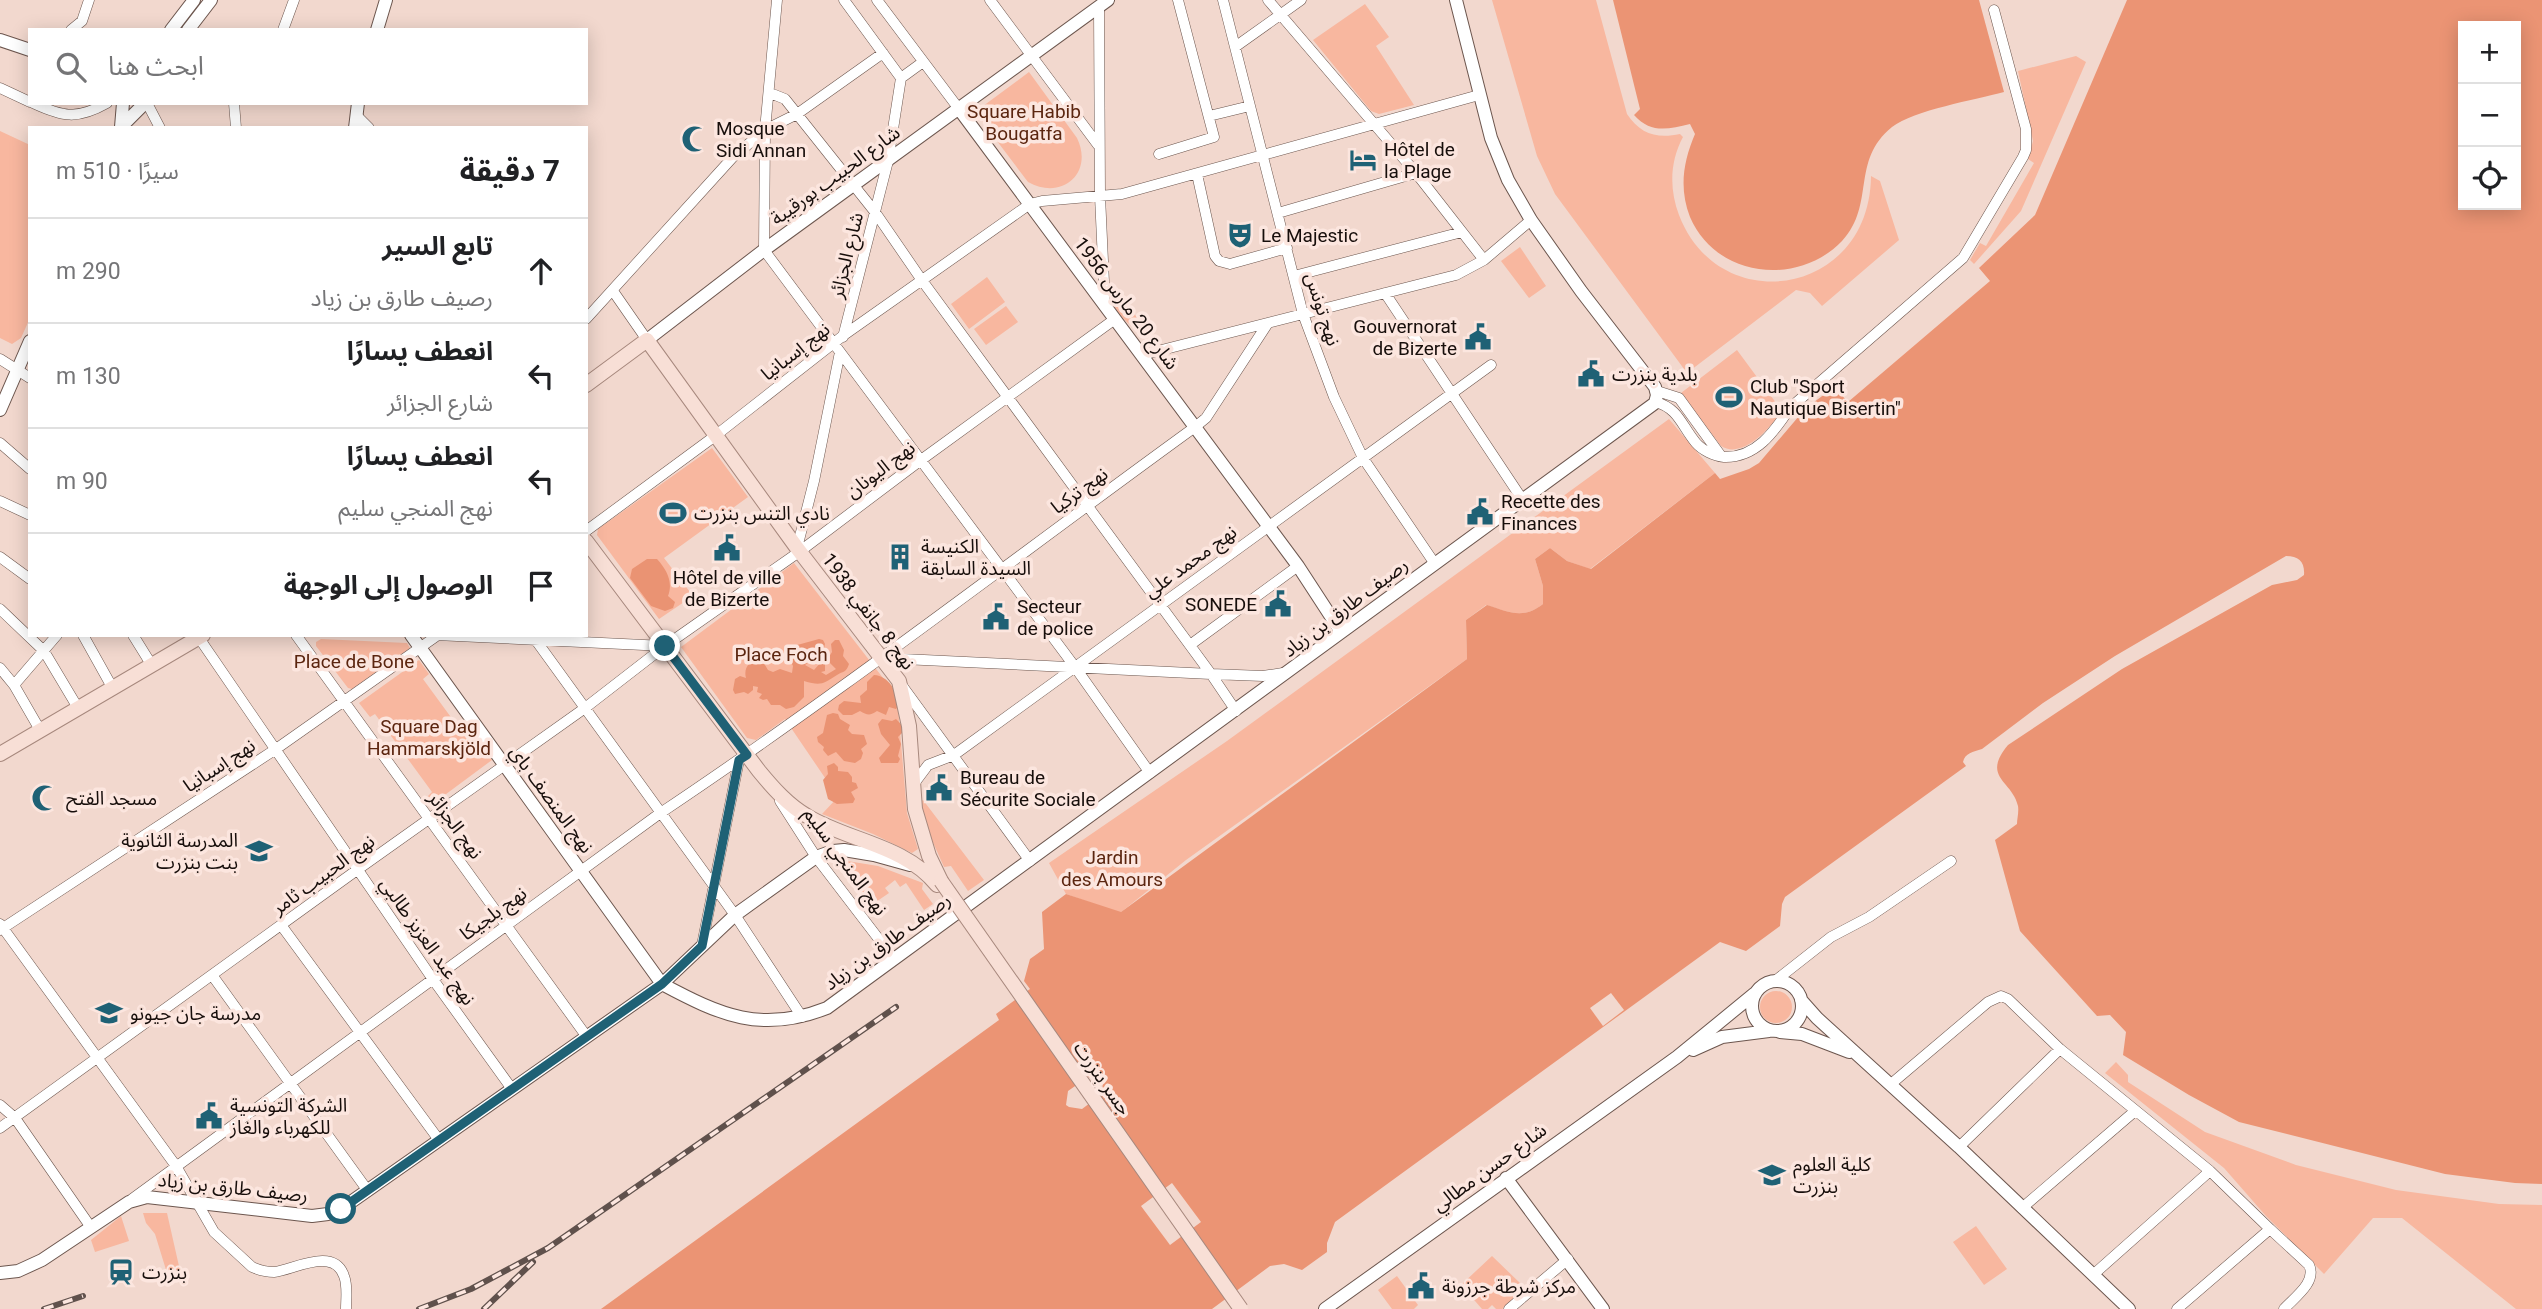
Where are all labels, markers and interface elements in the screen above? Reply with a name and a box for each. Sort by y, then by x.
map controls [2458,21,2521,210]
button: + [2458,21,2521,84]
search box [28,28,588,105]
icon: search [52,48,90,86]
text: ابحث هنا [108,51,204,81]
button: − [2458,84,2521,147]
park label: Square Habib Bougatfa [967,100,1081,145]
place label: Mosque Sidi Annan [716,117,806,162]
street label: شارع الحبيب بورقيبة [766,121,906,232]
mosque icon: Mosque Sidi Annan [680,124,710,154]
place label: Hôtel de la Plage [1384,138,1455,183]
hotel icon: Hôtel de la Plage [1348,145,1378,175]
button: locate [2458,147,2521,210]
text: 7 دقيقة [460,153,560,188]
text: سيرًا · 510 m [56,158,179,185]
street label: شارع الجزائر [824,210,870,302]
theatre icon: Le Majestic [1225,220,1255,250]
place label: Le Majestic [1261,224,1358,247]
text: تابع السير [382,231,493,261]
street label: شارع 20 مارس 1956 [1068,232,1184,375]
icon: ahead [522,252,560,290]
text: 290 m [56,258,121,285]
street label: نهج تونس [1297,270,1345,350]
text: رصيف طارق بن زياد [310,285,493,312]
place label: Gouvernorat de Bizerte [1353,315,1457,360]
street label: نهج إسبانيا [756,317,836,388]
public building icon: Gouvernorat de Bizerte [1463,322,1493,352]
text: انعطف يسارًا [347,336,493,366]
icon: left [522,357,560,395]
public building icon: بلدية بنزرت [1576,359,1606,389]
text: 130 m [56,363,121,390]
place label: بلدية بنزرت [1612,363,1698,386]
place label: Club "Sport Nautique Bisertin" [1750,375,1901,420]
sports icon: Club "Sport Nautique Bisertin" [1714,382,1744,412]
text: شارع الجزائر [387,390,493,417]
street label: نهج اليونان [841,436,921,505]
text: انعطف يسارًا [347,441,493,471]
icon: left [522,462,560,500]
street label: نهج تركيا [1046,462,1114,521]
text: 90 m [56,468,108,495]
place label: Recette des Finances [1501,490,1601,535]
text: نهج المنجي سليم [338,495,493,522]
public building icon: Recette des Finances [1465,497,1495,527]
sports icon: نادي التنس بنزرت [658,498,688,528]
place label: نادي التنس بنزرت [694,502,830,528]
street label: نهج محمد علي [1139,520,1243,605]
public building icon: Hôtel de ville de Bizerte [712,533,742,563]
place label: الكنيسة السيدة السابقة [921,535,1031,580]
building icon: الكنيسة السيدة السابقة [885,542,915,572]
street label: نهج 8 جانفي 1938 [815,549,920,676]
street label: رصيف طارق بن زياد [1278,553,1412,662]
place label: Hôtel de ville de Bizerte [673,566,781,611]
icon: arrive [522,567,560,605]
text: الوصول إلى الوجهة [284,570,493,600]
public building icon: SONEDE [1263,589,1293,619]
place label: SONEDE [1185,593,1257,616]
place label: Secteur de police [1017,595,1093,640]
public building icon: Secteur de police [981,602,1011,632]
route end [649,630,680,661]
park label: Place Foch [734,643,828,666]
park label: Place de Bone [294,650,414,673]
park label: Square Dag Hammarskjöld [367,715,491,760]
street label: نهج إسبانيا [179,734,261,800]
street label: نهج المنصف باي [502,741,598,860]
place label: Bureau de Sécurite Sociale [960,766,1096,811]
public building icon: Bureau de Sécurite Sociale [924,773,954,803]
mosque icon: مسجد الفتح [30,783,60,813]
street label: نهج الجزائر [420,786,488,865]
place label: مسجد الفتح [66,787,157,813]
street label: نهج المنجي سليم [796,803,892,922]
place label: المدرسة الثانوية بنت بنزرت [121,829,238,874]
street label: نهج الحبيب ثامر [267,829,381,922]
school or university icon: المدرسة الثانوية بنت بنزرت [244,836,274,866]
park label: Jardin des Amours [1061,846,1163,891]
street label: نهج عبد العزيز طالبي [372,873,480,1012]
street label: نهج بلجيكا [455,881,533,948]
street label: رصيف طارق بن زياد [820,888,955,995]
school or university icon: مدرسة جان جيونو [94,998,124,1028]
place label: مدرسة جان جيونو [130,1002,261,1025]
street label: جسر بنزرت [1069,1037,1136,1120]
place label: الشركة التونسية للكهرباء والغاز [229,1094,347,1139]
public building icon: الشركة التونسية للكهرباء والغاز [194,1101,224,1131]
street label: شارع حسن مطالي [1428,1118,1553,1219]
place label: كلية العلوم بنزرت [1793,1153,1872,1198]
school or university icon: كلية العلوم بنزرت [1757,1160,1787,1190]
street label: رصيف طارق بن زياد [157,1168,309,1207]
route start [325,1193,356,1224]
station icon: بنزرت [106,1257,136,1287]
place label: بنزرت [142,1261,187,1284]
public building icon: مركز شرطة جرزونة [1406,1271,1436,1301]
place label: مركز شرطة جرزونة [1442,1275,1576,1298]

